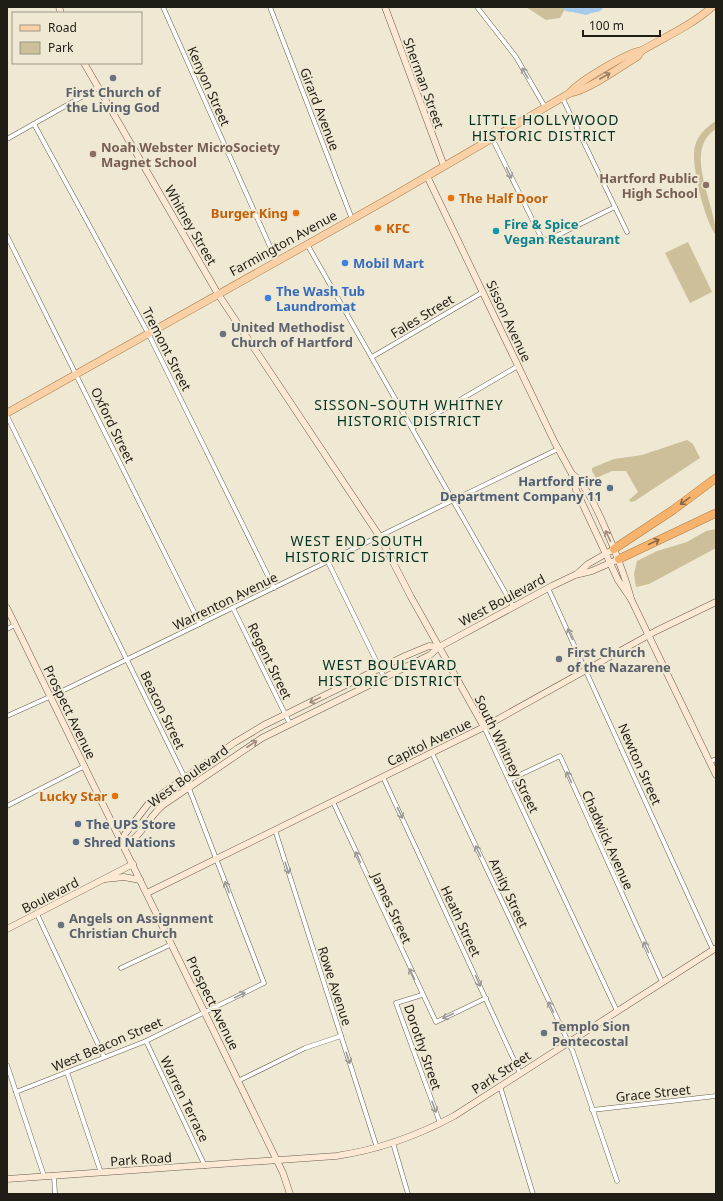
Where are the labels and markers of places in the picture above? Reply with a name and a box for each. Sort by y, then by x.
marker: First Church of the Living God [108,73,118,83]
place label: First Church of the Living God [66,83,161,116]
place label: Noah Webster MicroSociety Magnet School [101,138,281,171]
marker: Noah Webster MicroSociety Magnet School [88,149,98,159]
place label: Hartford Public High School [599,169,698,202]
marker: Hartford Public High School [701,180,711,190]
place label: The Half Door [459,189,548,207]
marker: The Half Door [446,193,456,203]
place label: Burger King [211,204,288,222]
marker: Burger King [291,208,301,218]
place label: Fire & Spice Vegan Restaurant [504,215,620,248]
place label: KFC [386,219,410,237]
marker: KFC [373,223,383,233]
marker: Fire & Spice Vegan Restaurant [491,226,501,236]
place label: Mobil Mart [353,254,425,272]
marker: Mobil Mart [340,258,350,268]
place label: The Wash Tub Laundromat [276,282,365,315]
marker: The Wash Tub Laundromat [263,293,273,303]
place label: United Methodist Church of Hartford [231,318,353,351]
marker: United Methodist Church of Hartford [218,329,228,339]
place label: Hartford Fire Department Company 11 [440,472,602,505]
marker: Hartford Fire Department Company 11 [605,483,615,493]
place label: First Church of the Nazarene [567,643,671,676]
marker: First Church of the Nazarene [554,654,564,664]
place label: Lucky Star [39,787,107,805]
marker: Lucky Star [110,791,120,801]
place label: The UPS Store [86,815,176,833]
marker: The UPS Store [73,819,83,829]
place label: Shred Nations [84,833,176,851]
marker: Shred Nations [71,837,81,847]
place label: Angels on Assignment Christian Church [69,909,214,942]
marker: Angels on Assignment Christian Church [56,920,66,930]
place label: Templo Sion Pentecostal [552,1017,630,1050]
marker: Templo Sion Pentecostal [539,1028,549,1038]

